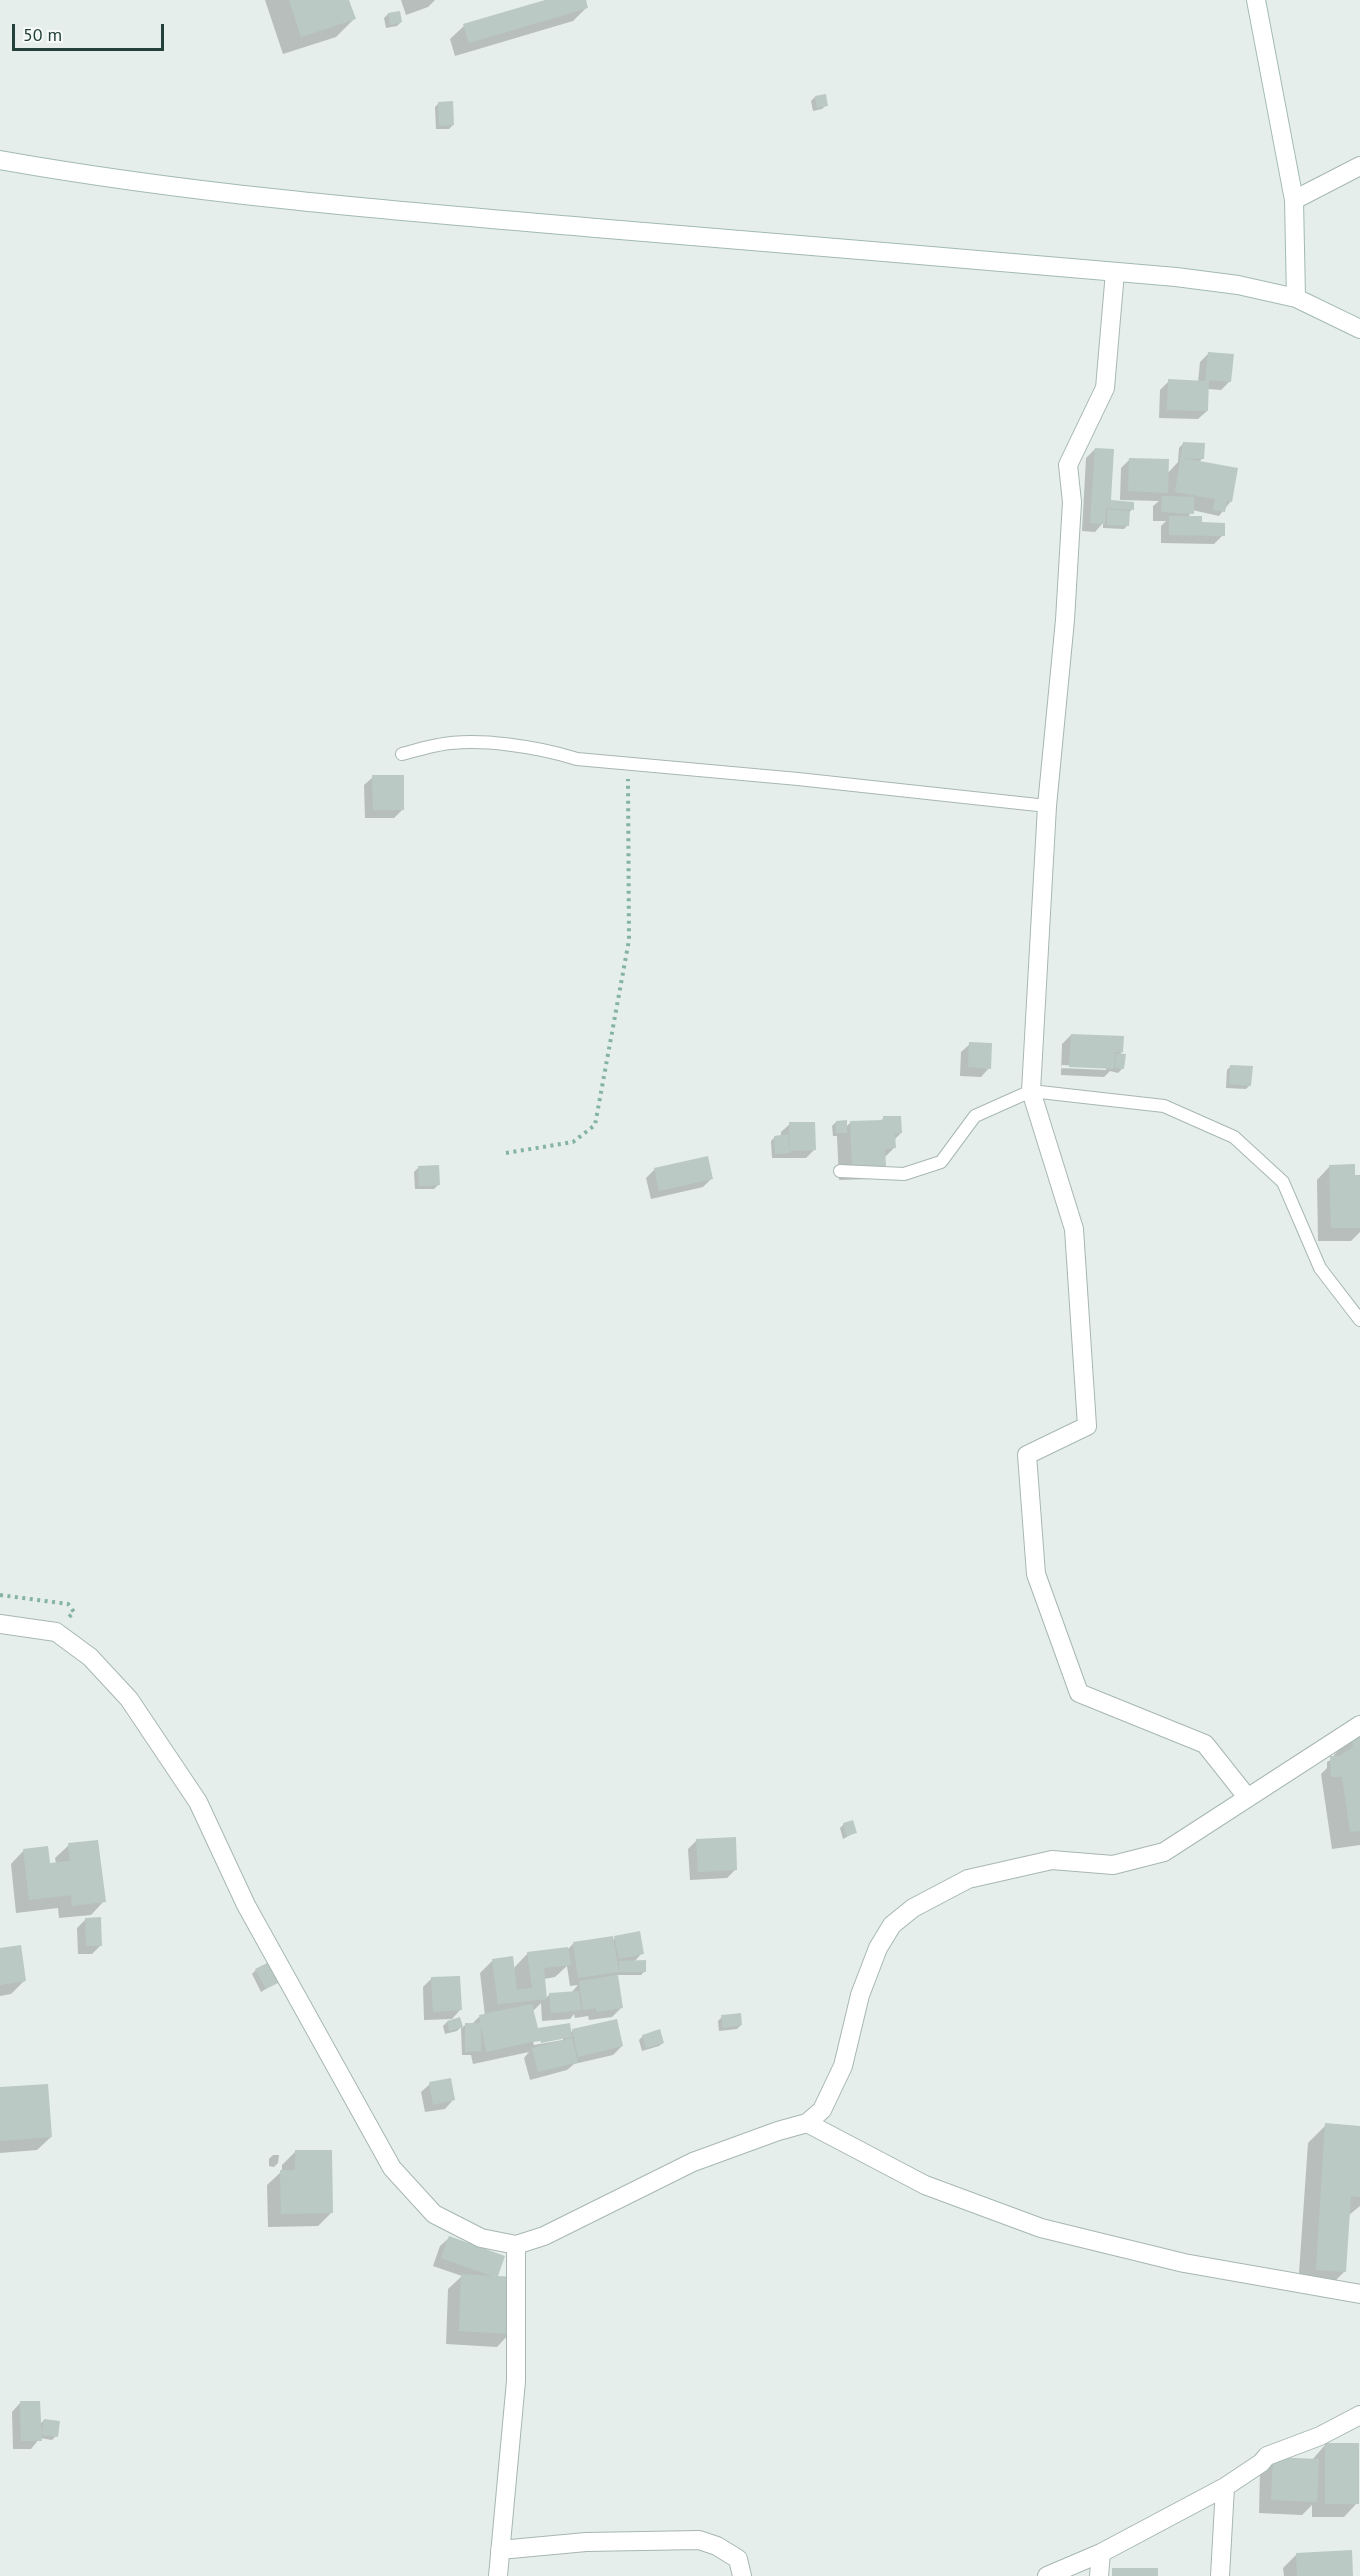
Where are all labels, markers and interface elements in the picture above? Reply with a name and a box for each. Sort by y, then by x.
scale bar [15,12,166,50]
text: 50 m [23,23,62,46]

